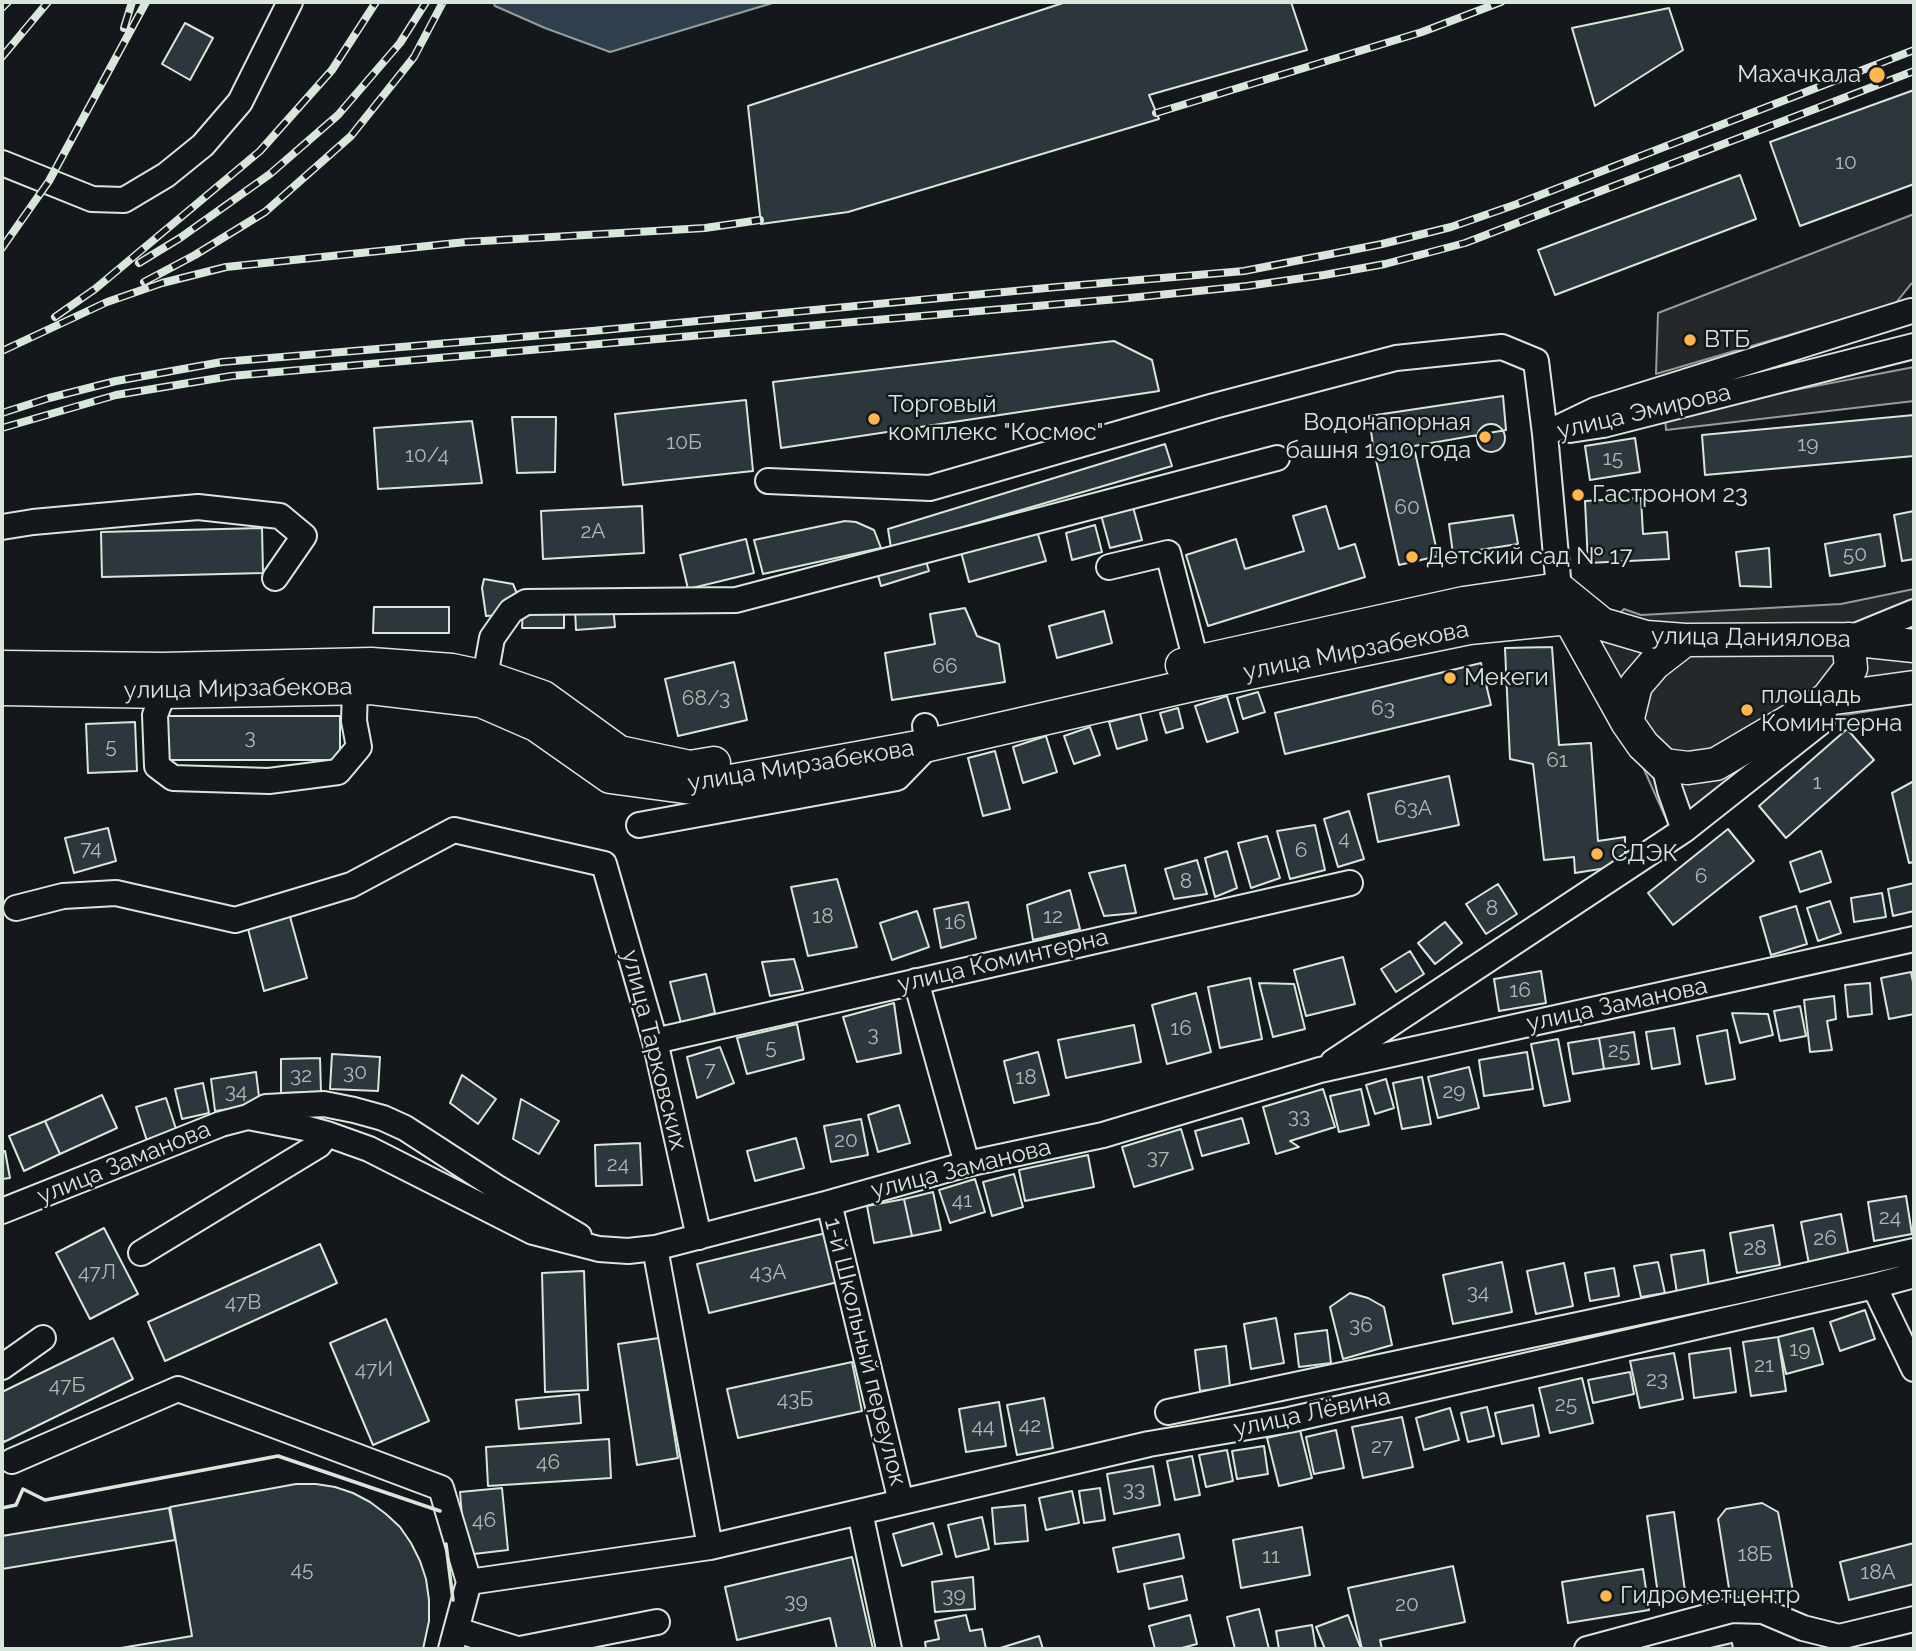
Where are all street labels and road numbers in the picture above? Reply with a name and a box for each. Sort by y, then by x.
street label: улица Эмирова [1554,378,1734,446]
street label: улица Мирзабекова [1241,615,1471,687]
street label: улица Даниялова [1651,622,1851,654]
street label: улица Мирзабекова [123,673,353,705]
street label: улица Мирзабекова [686,734,916,798]
street label: улица Коминтерна [895,923,1111,999]
street label: улица Тарковских [615,947,693,1153]
street label: улица Заманова [1524,972,1710,1038]
street label: улица Заманова [33,1115,215,1211]
street label: улица Заманова [868,1133,1054,1205]
street label: 1-й Школьный переулок [818,1215,912,1489]
street label: улица Лёвина [1231,1382,1393,1444]

